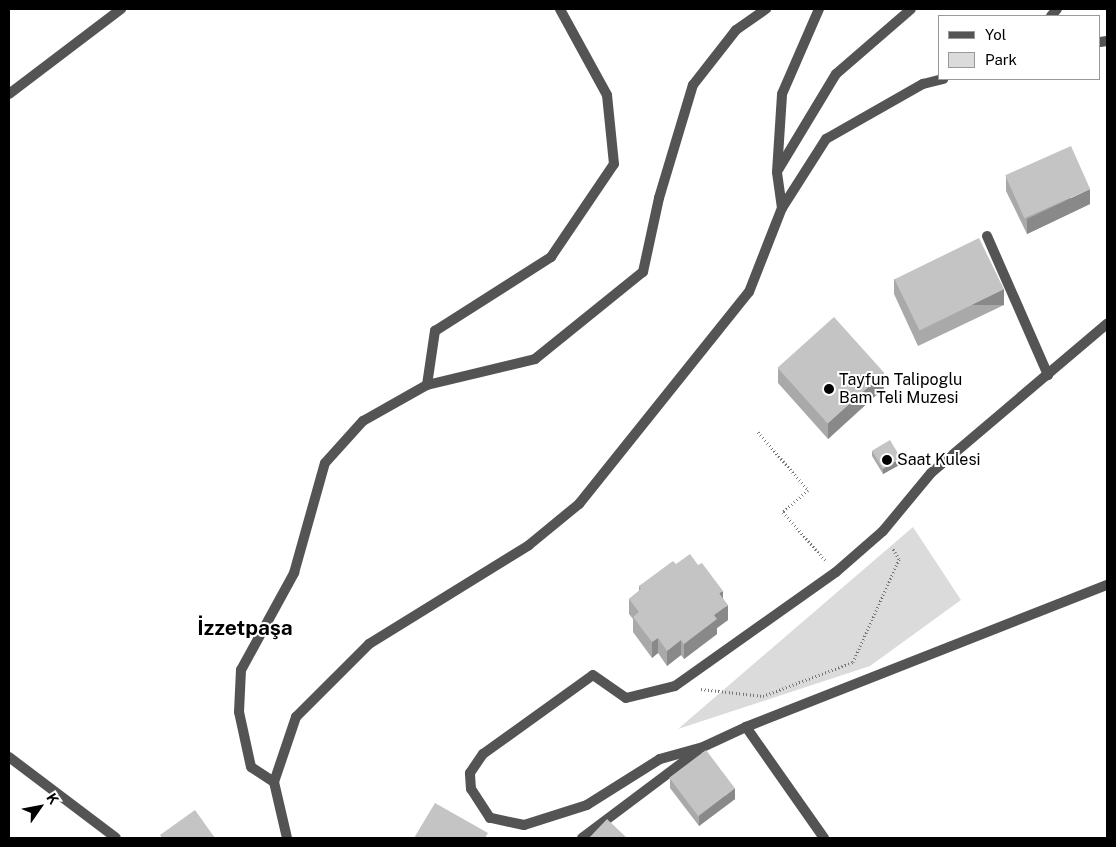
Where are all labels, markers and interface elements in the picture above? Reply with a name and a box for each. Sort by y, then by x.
legend [938,15,1101,80]
text: Yol [985,26,1006,43]
text: Park [985,51,1017,68]
place label: Tayfun Talipoglu Bam Teli Muzesi [839,370,962,408]
marker: Tayfun Talipoglu Bam Teli Muzesi [823,383,835,395]
place label: Saat Kulesi [897,450,980,470]
marker: Saat Kulesi [881,454,893,466]
district label: İzzetpaşa [197,615,293,641]
north arrow [15,782,65,832]
text: K [43,790,62,807]

